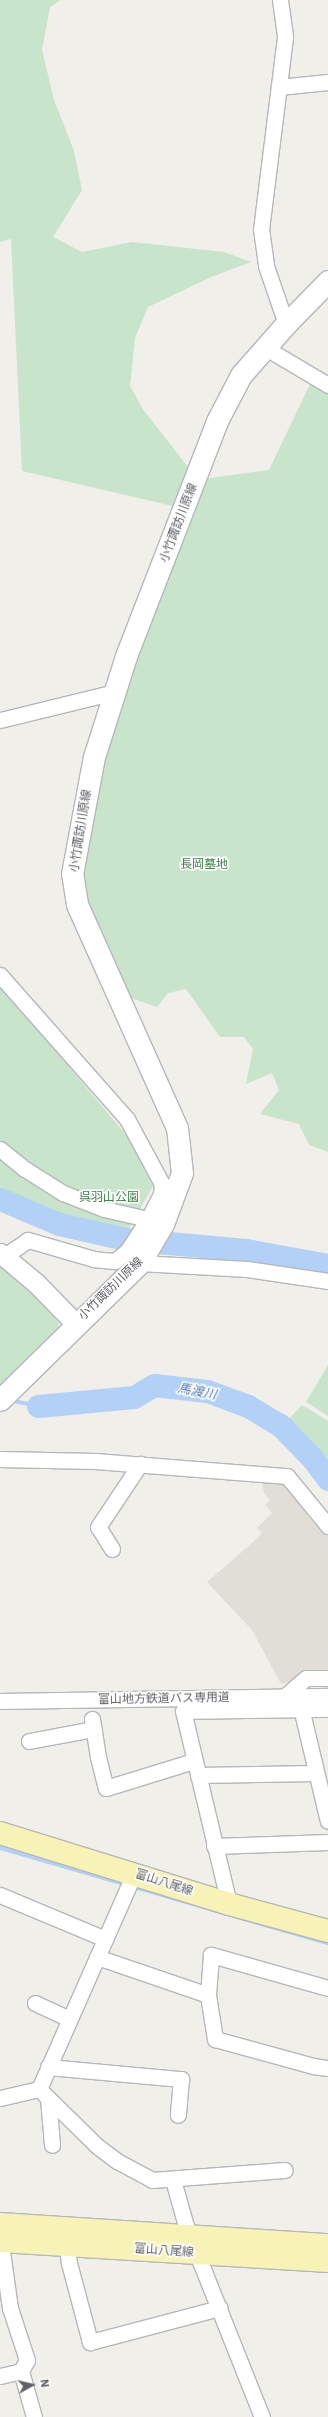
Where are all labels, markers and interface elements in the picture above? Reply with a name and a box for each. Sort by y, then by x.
street label: 小竹諏訪川原線 [157,481,201,565]
street label: 小竹諏訪川原線 [67,788,95,874]
park label: 長岡墓地 [180,858,228,872]
park label: 呉羽山公園 [79,1191,139,1205]
street label: 小竹諏訪川原線 [76,1255,146,1323]
water label: 馬渡川 [176,1381,218,1403]
street label: 富山地方鉄道バス専用道 [98,1691,230,1707]
street label: 富山八尾線 [133,1867,195,1899]
street label: 富山八尾線 [134,2242,194,2260]
north arrow [12,2365,52,2405]
text: N [37,2378,51,2388]

